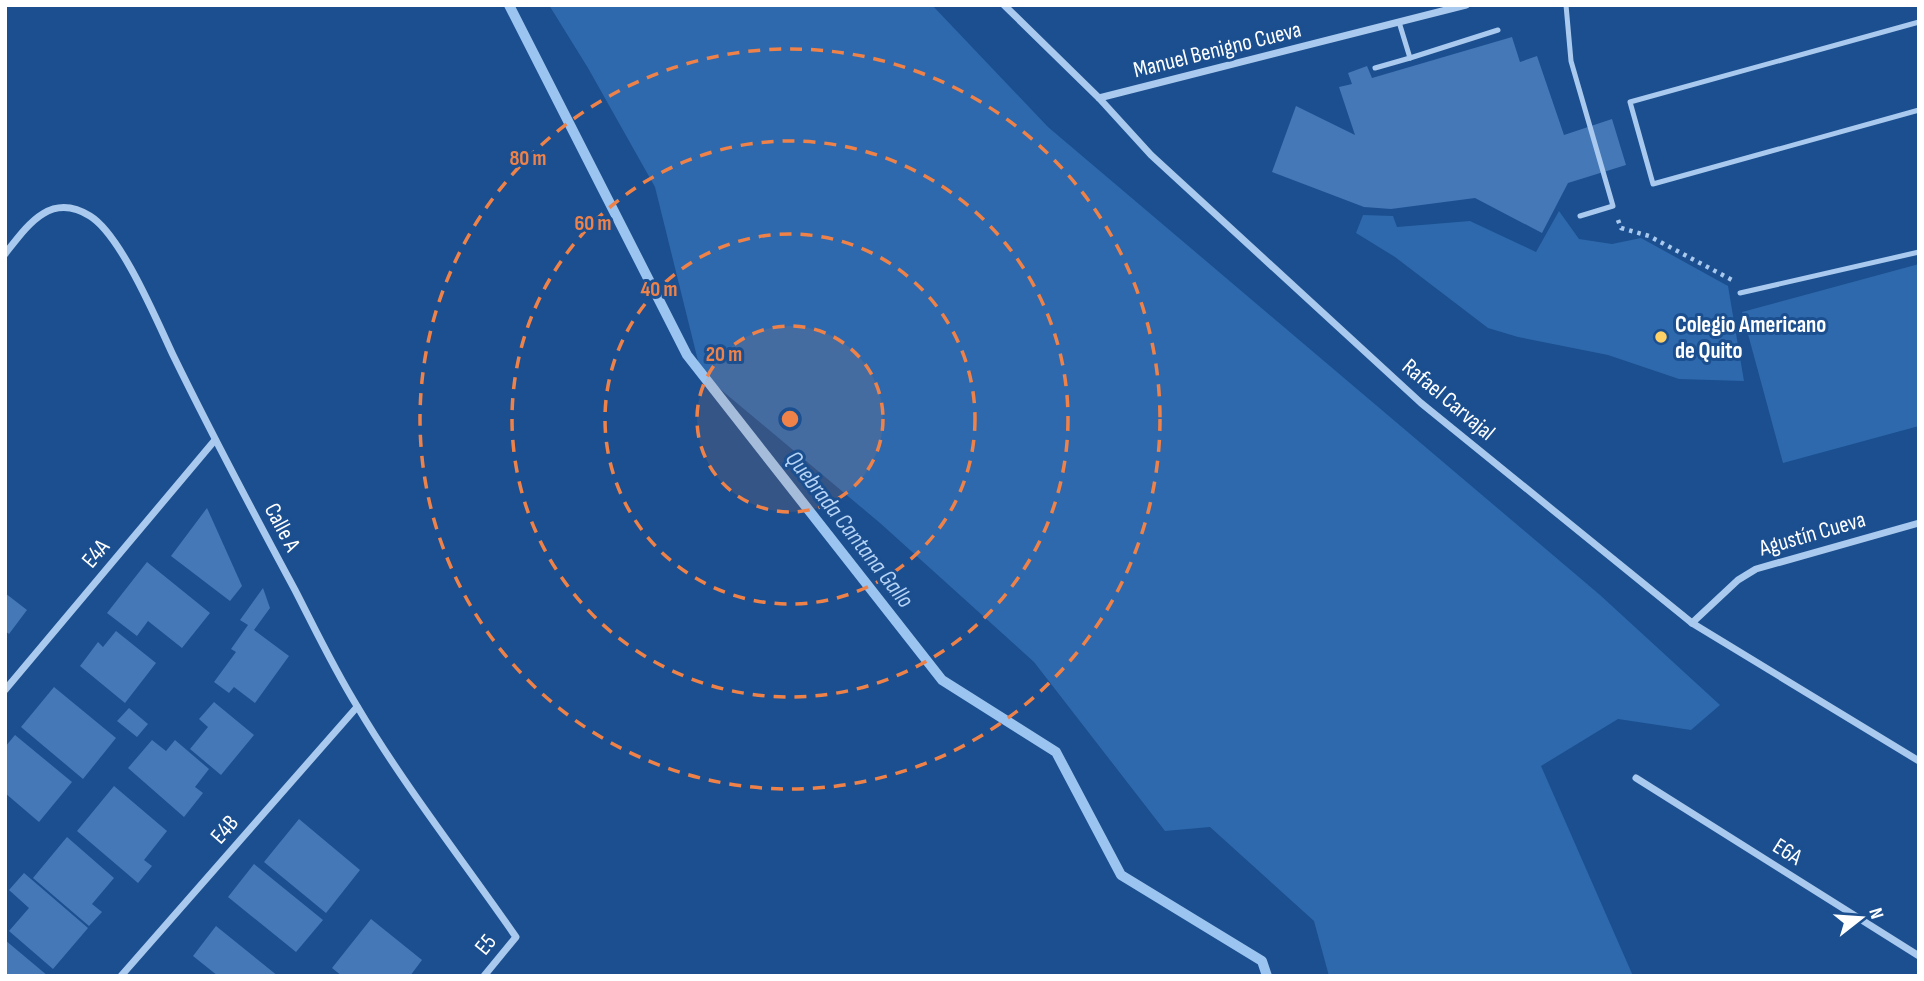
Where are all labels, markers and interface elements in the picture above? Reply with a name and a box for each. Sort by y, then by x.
street label: Manuel Benigno Cueva [1130,16,1304,84]
text: 80 m [509,146,547,171]
text: 60 m [574,211,612,236]
text: 40 m [641,277,677,302]
place label: Colegio Americano de Quito [1675,311,1826,365]
marker: Colegio Americano de Quito [1653,329,1669,345]
text: 20 m [706,342,742,367]
street label: Rafael Carvajal [1396,353,1501,447]
centre of rings [778,407,802,431]
water label: Quebrada Cantana Gallo [779,445,920,614]
street label: Calle A [258,498,307,557]
street label: Agustín Cueva [1755,505,1869,563]
street label: E4A [76,534,116,574]
street label: E4B [205,809,245,850]
street label: E6A [1768,832,1807,872]
north arrow [1826,883,1896,953]
text: N [1863,905,1888,922]
street label: E5 [469,929,503,961]

